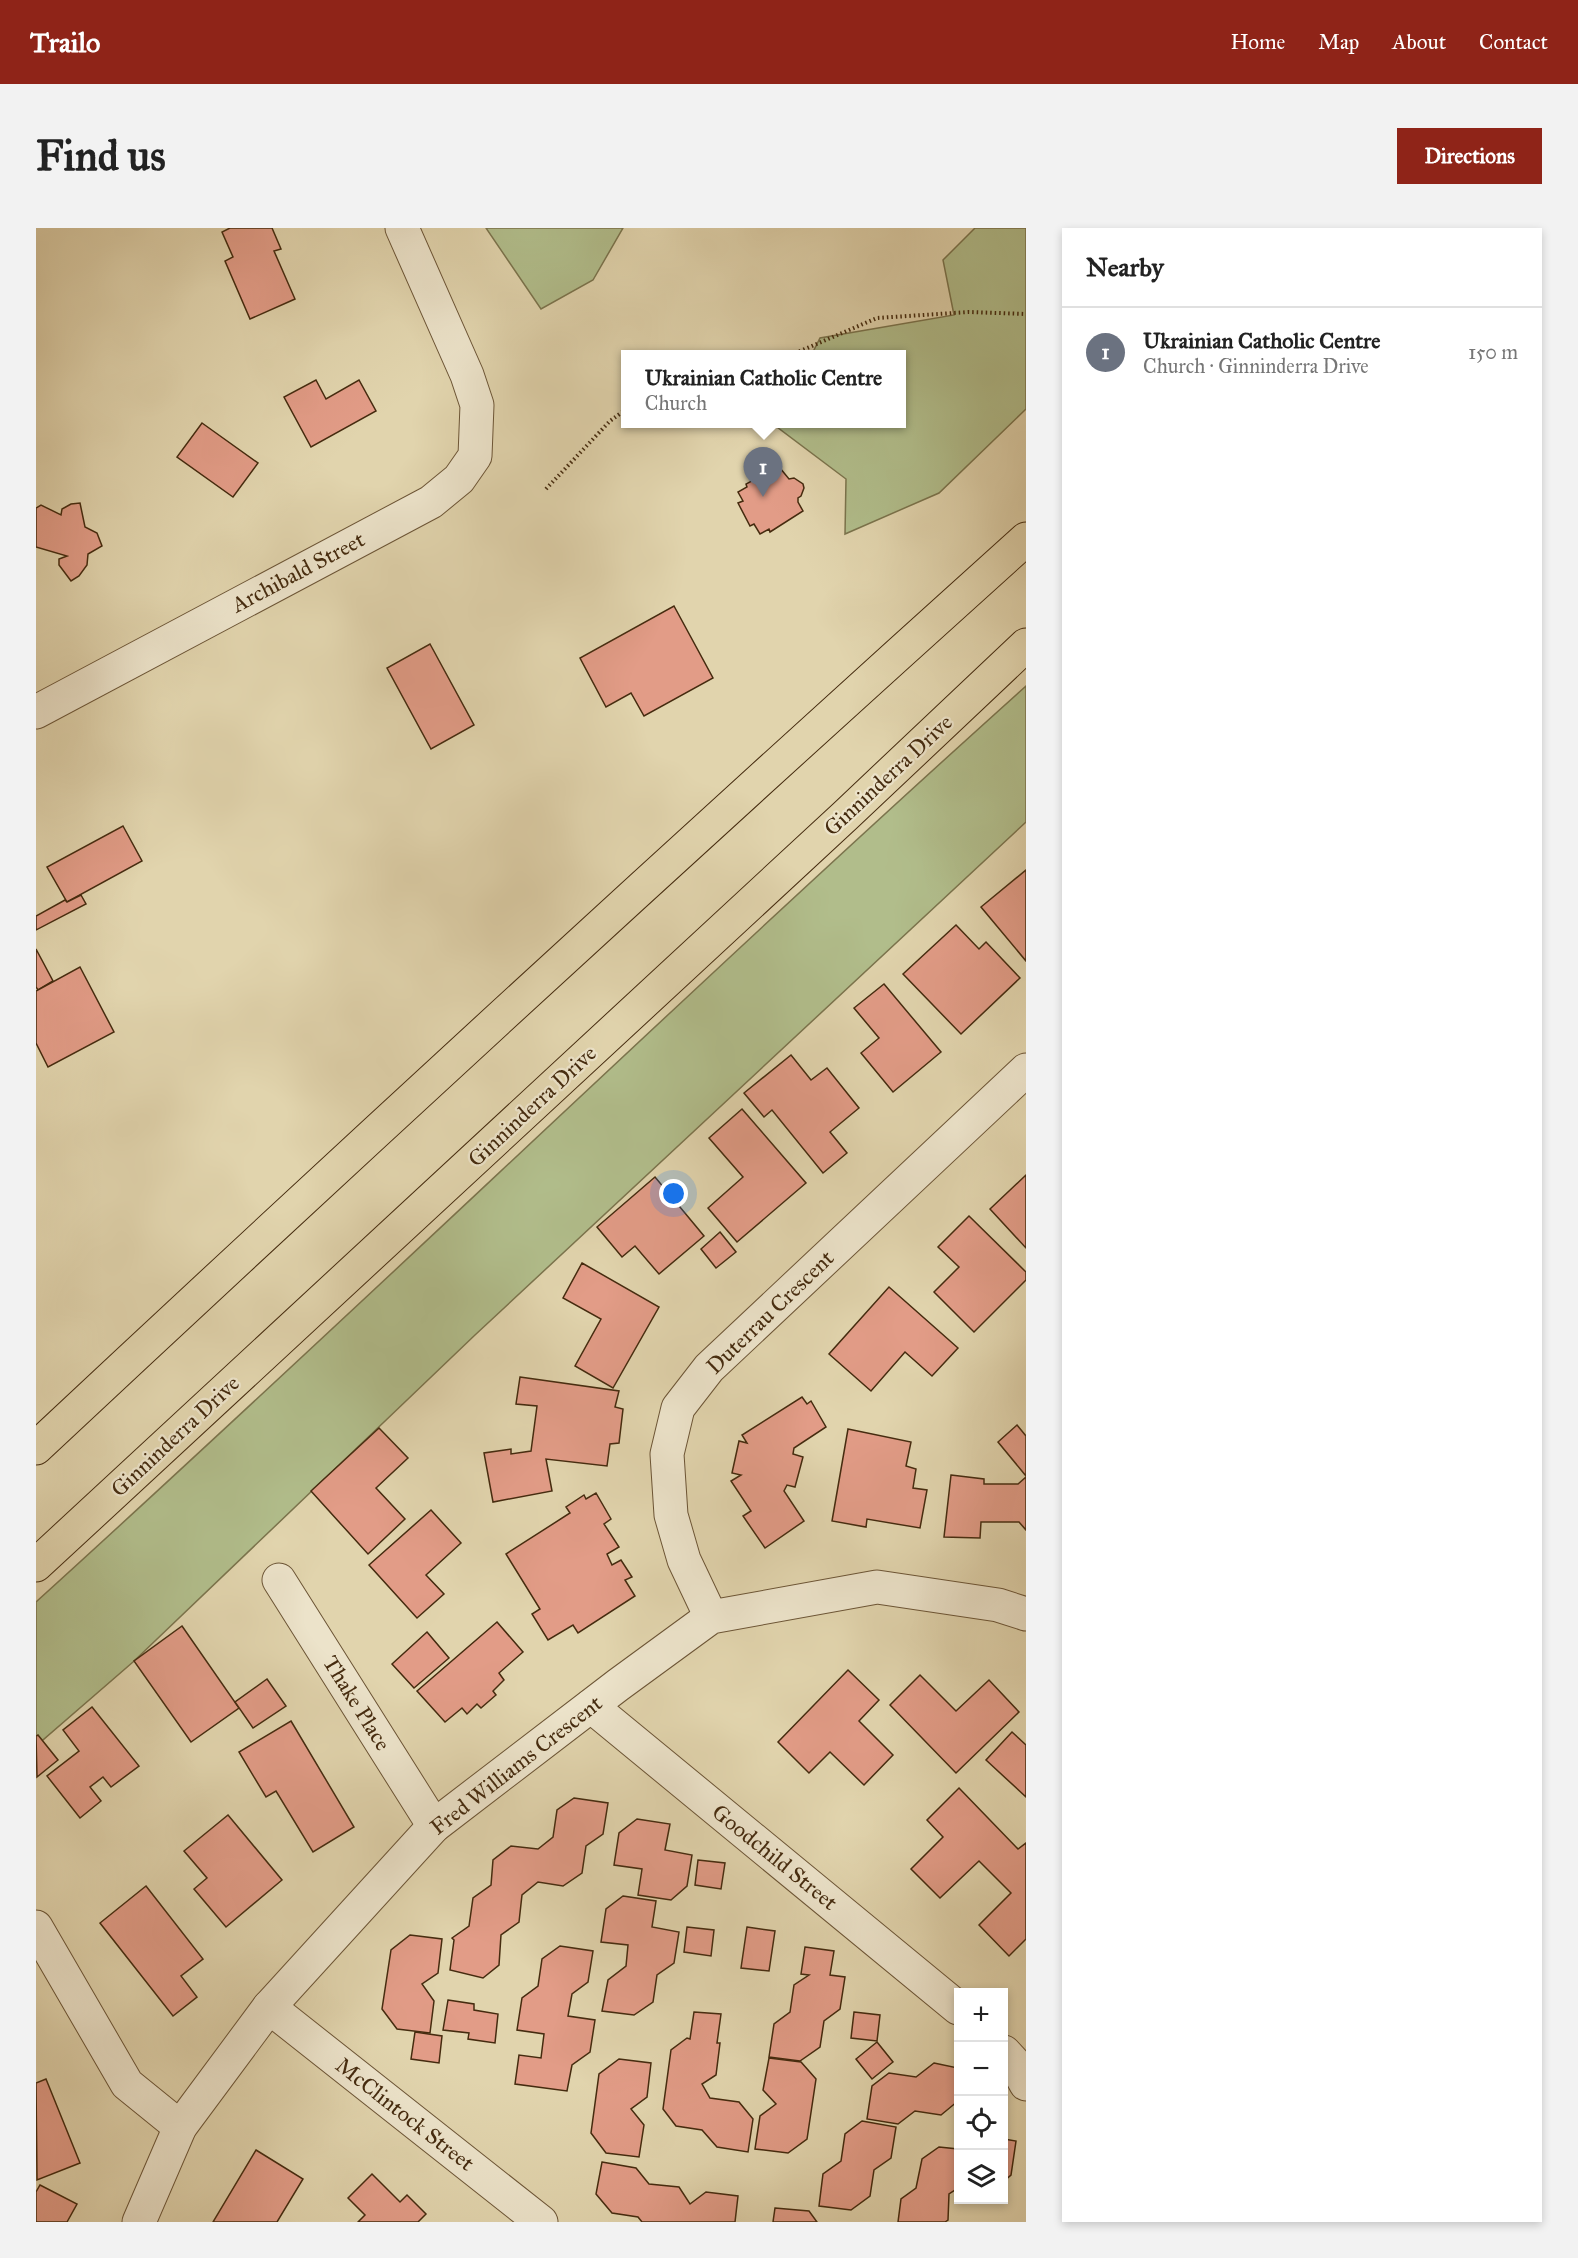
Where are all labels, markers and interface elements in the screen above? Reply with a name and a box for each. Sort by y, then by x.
text: Trailo [30,25,100,60]
text: Home [1230,29,1285,55]
text: Map [1318,29,1359,55]
text: About [1392,29,1446,55]
text: Contact [1479,29,1548,55]
button: Directions [1397,128,1542,184]
text: Find us [36,130,166,182]
text: Nearby [1086,251,1164,283]
text: Ukrainian Catholic Centre [1143,327,1380,354]
text: 1 [1102,340,1109,364]
text: 150 m [1468,340,1518,364]
popup [621,350,906,428]
text: Church · Ginninderra Drive [1143,354,1369,378]
text: Ukrainian Catholic Centre [645,364,882,391]
text: Church [645,391,707,415]
pin: 1 [744,448,782,497]
street label: Archibald Street [226,526,369,619]
street label: Ginninderra Drive [818,709,958,841]
street label: Ginninderra Drive [462,1040,602,1172]
your location [659,1179,688,1208]
street label: Duterrau Crescent [701,1244,839,1380]
street label: Ginninderra Drive [105,1370,245,1502]
street label: Thake Place [317,1651,397,1755]
street label: Fred Williams Crescent [425,1689,607,1840]
street label: Goodchild Street [707,1798,843,1916]
map controls [954,1988,1008,2204]
button: + [954,1988,1008,2042]
button: − [954,2042,1008,2096]
street label: McClintock Street [330,2051,480,2177]
button: locate [954,2096,1008,2150]
button: layers [954,2150,1008,2204]

